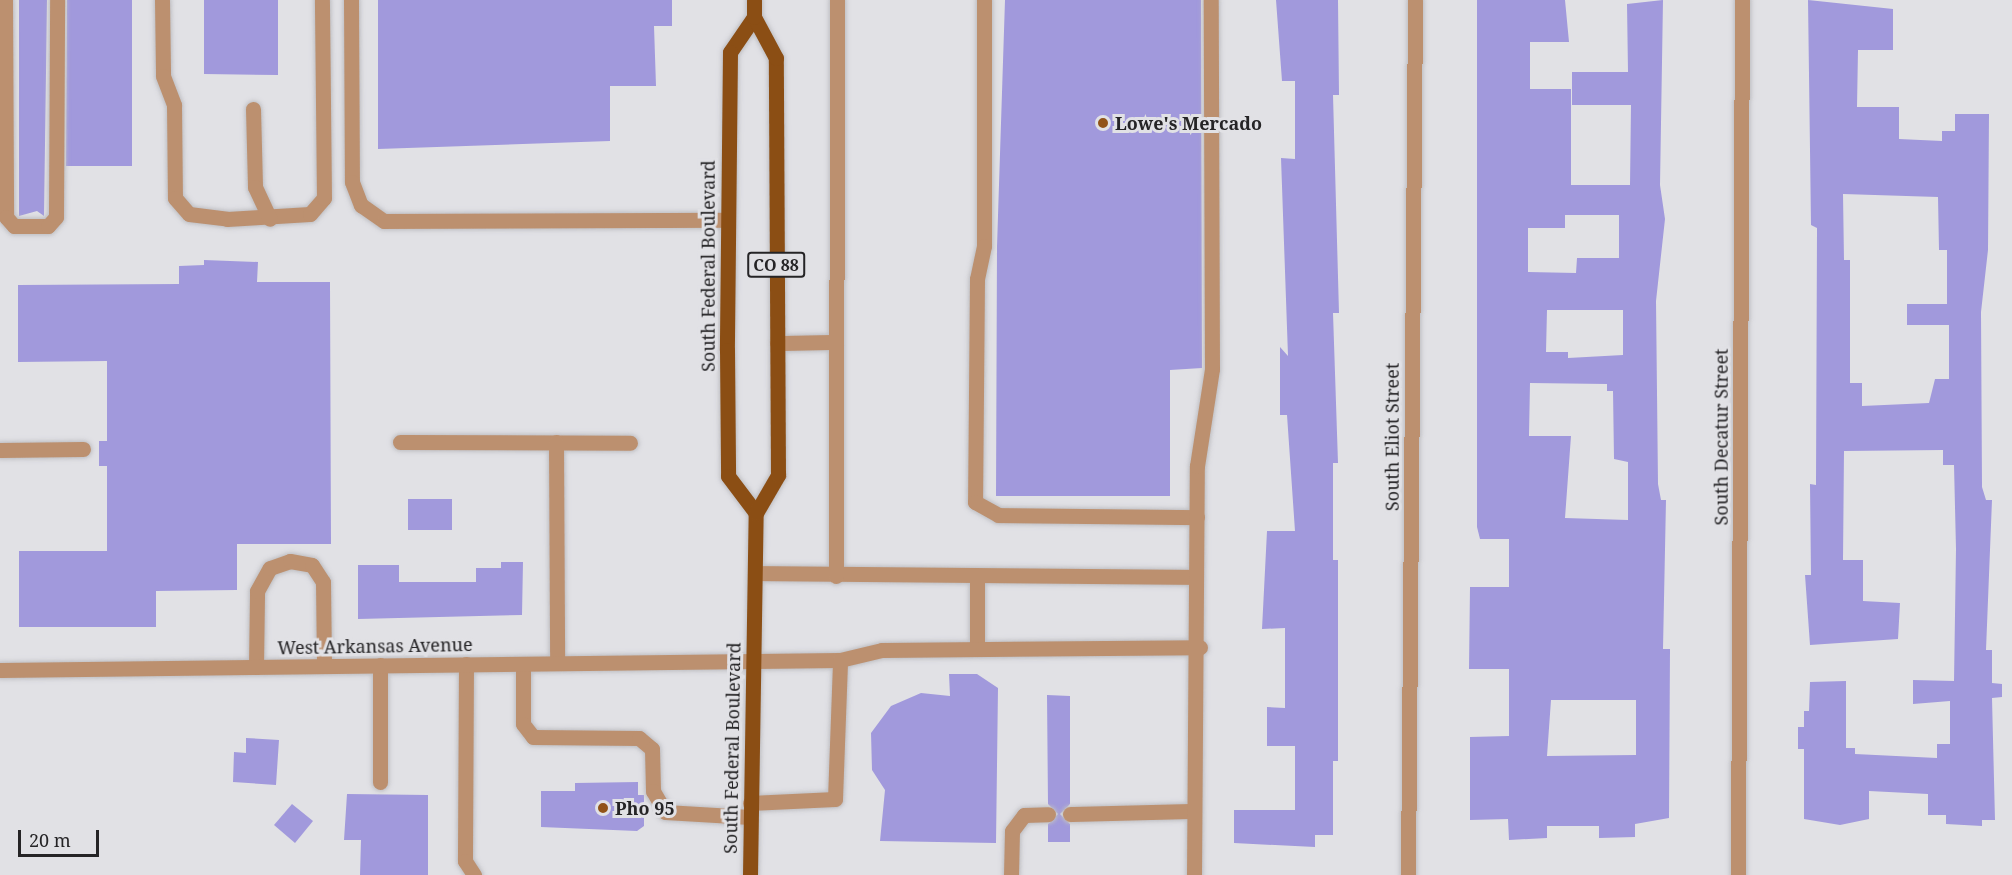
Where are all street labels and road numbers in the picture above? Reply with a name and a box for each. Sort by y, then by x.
street label: South Federal Boulevard [697,160,719,372]
road number: CO 88 [746,252,806,278]
street label: South Decatur Street [1710,349,1732,525]
street label: South Eliot Street [1381,363,1403,511]
street label: West Arkansas Avenue [277,633,473,659]
street label: South Federal Boulevard [719,642,745,854]

